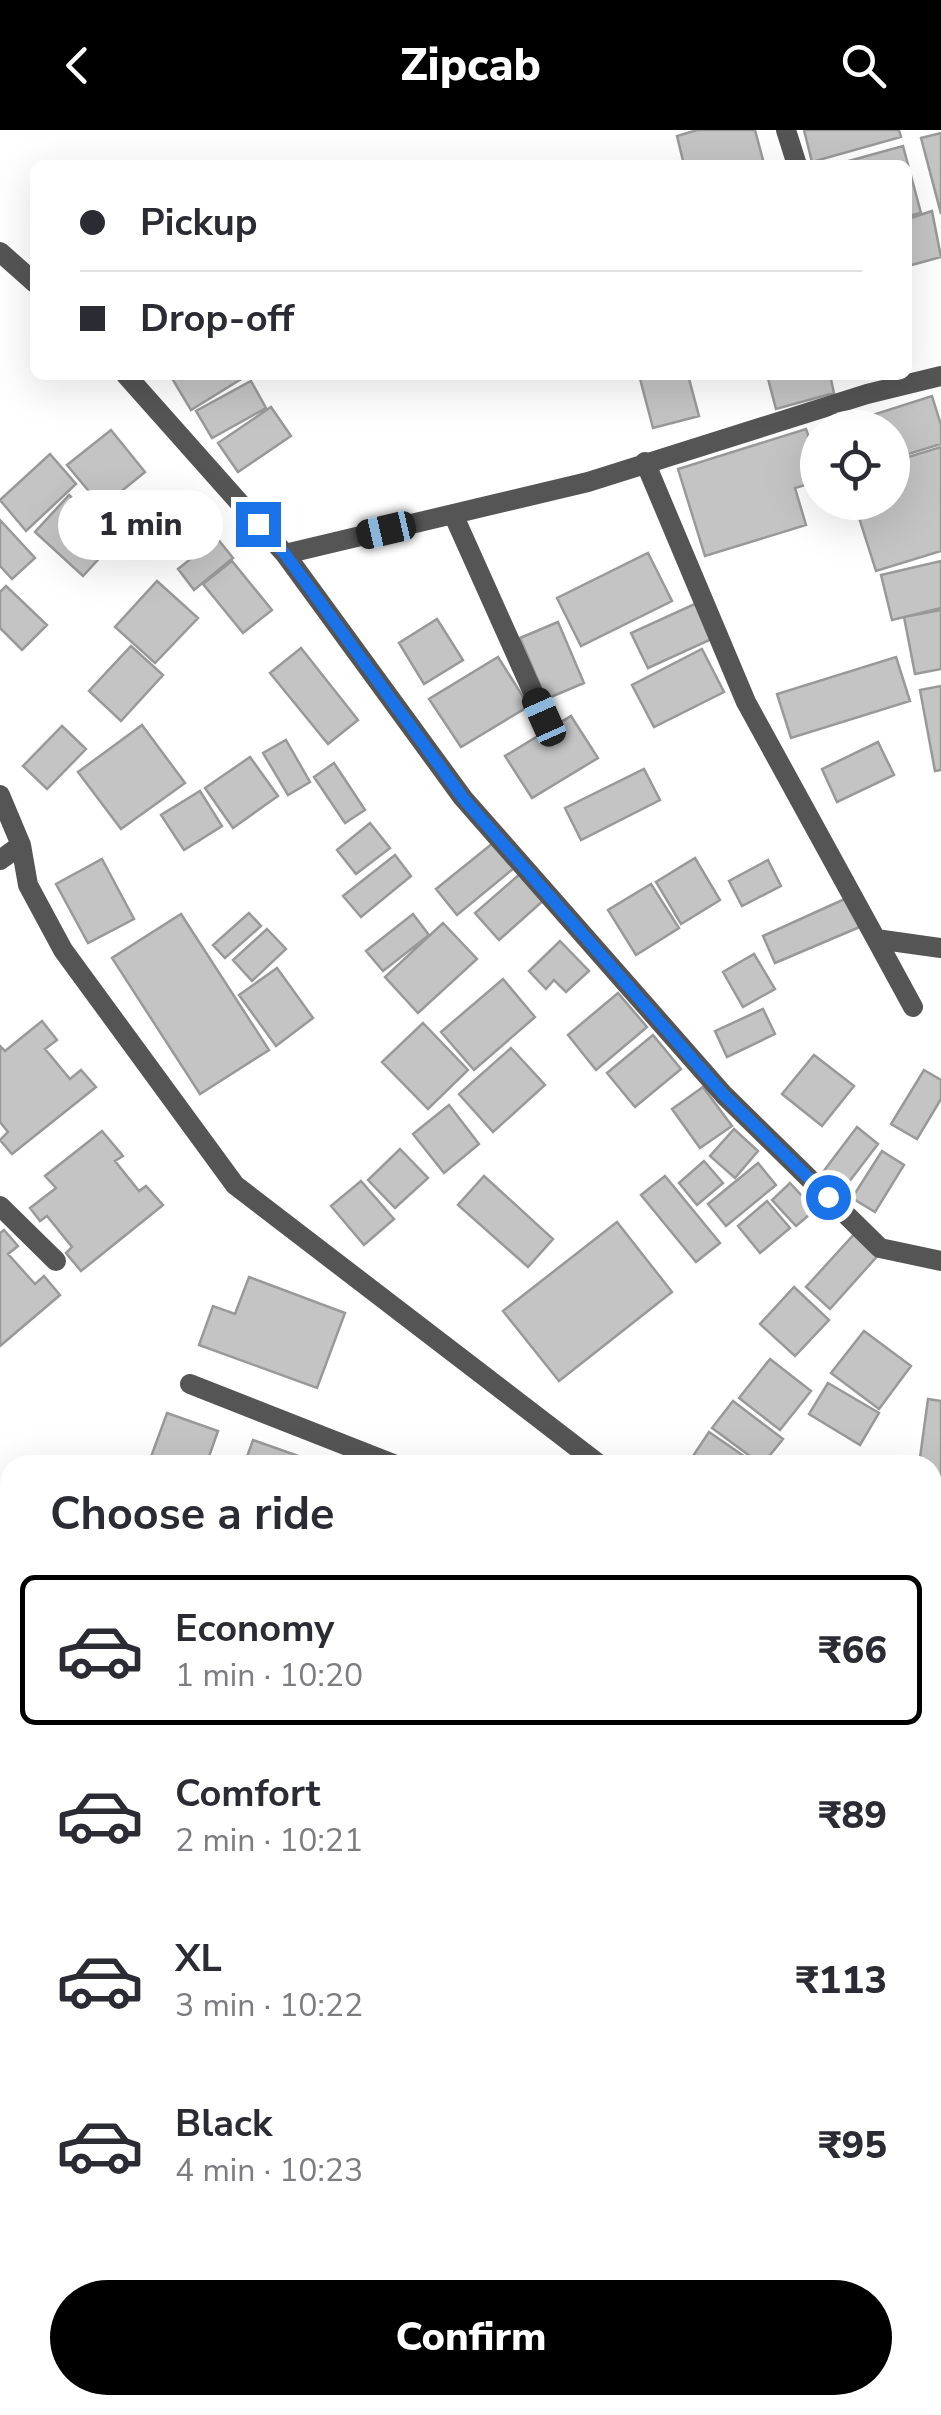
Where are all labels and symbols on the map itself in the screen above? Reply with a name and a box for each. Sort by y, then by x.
callout: 1 min [58,489,223,559]
route end [236,502,281,547]
car [353,509,419,551]
car [518,683,570,751]
route start [806,1175,851,1220]

